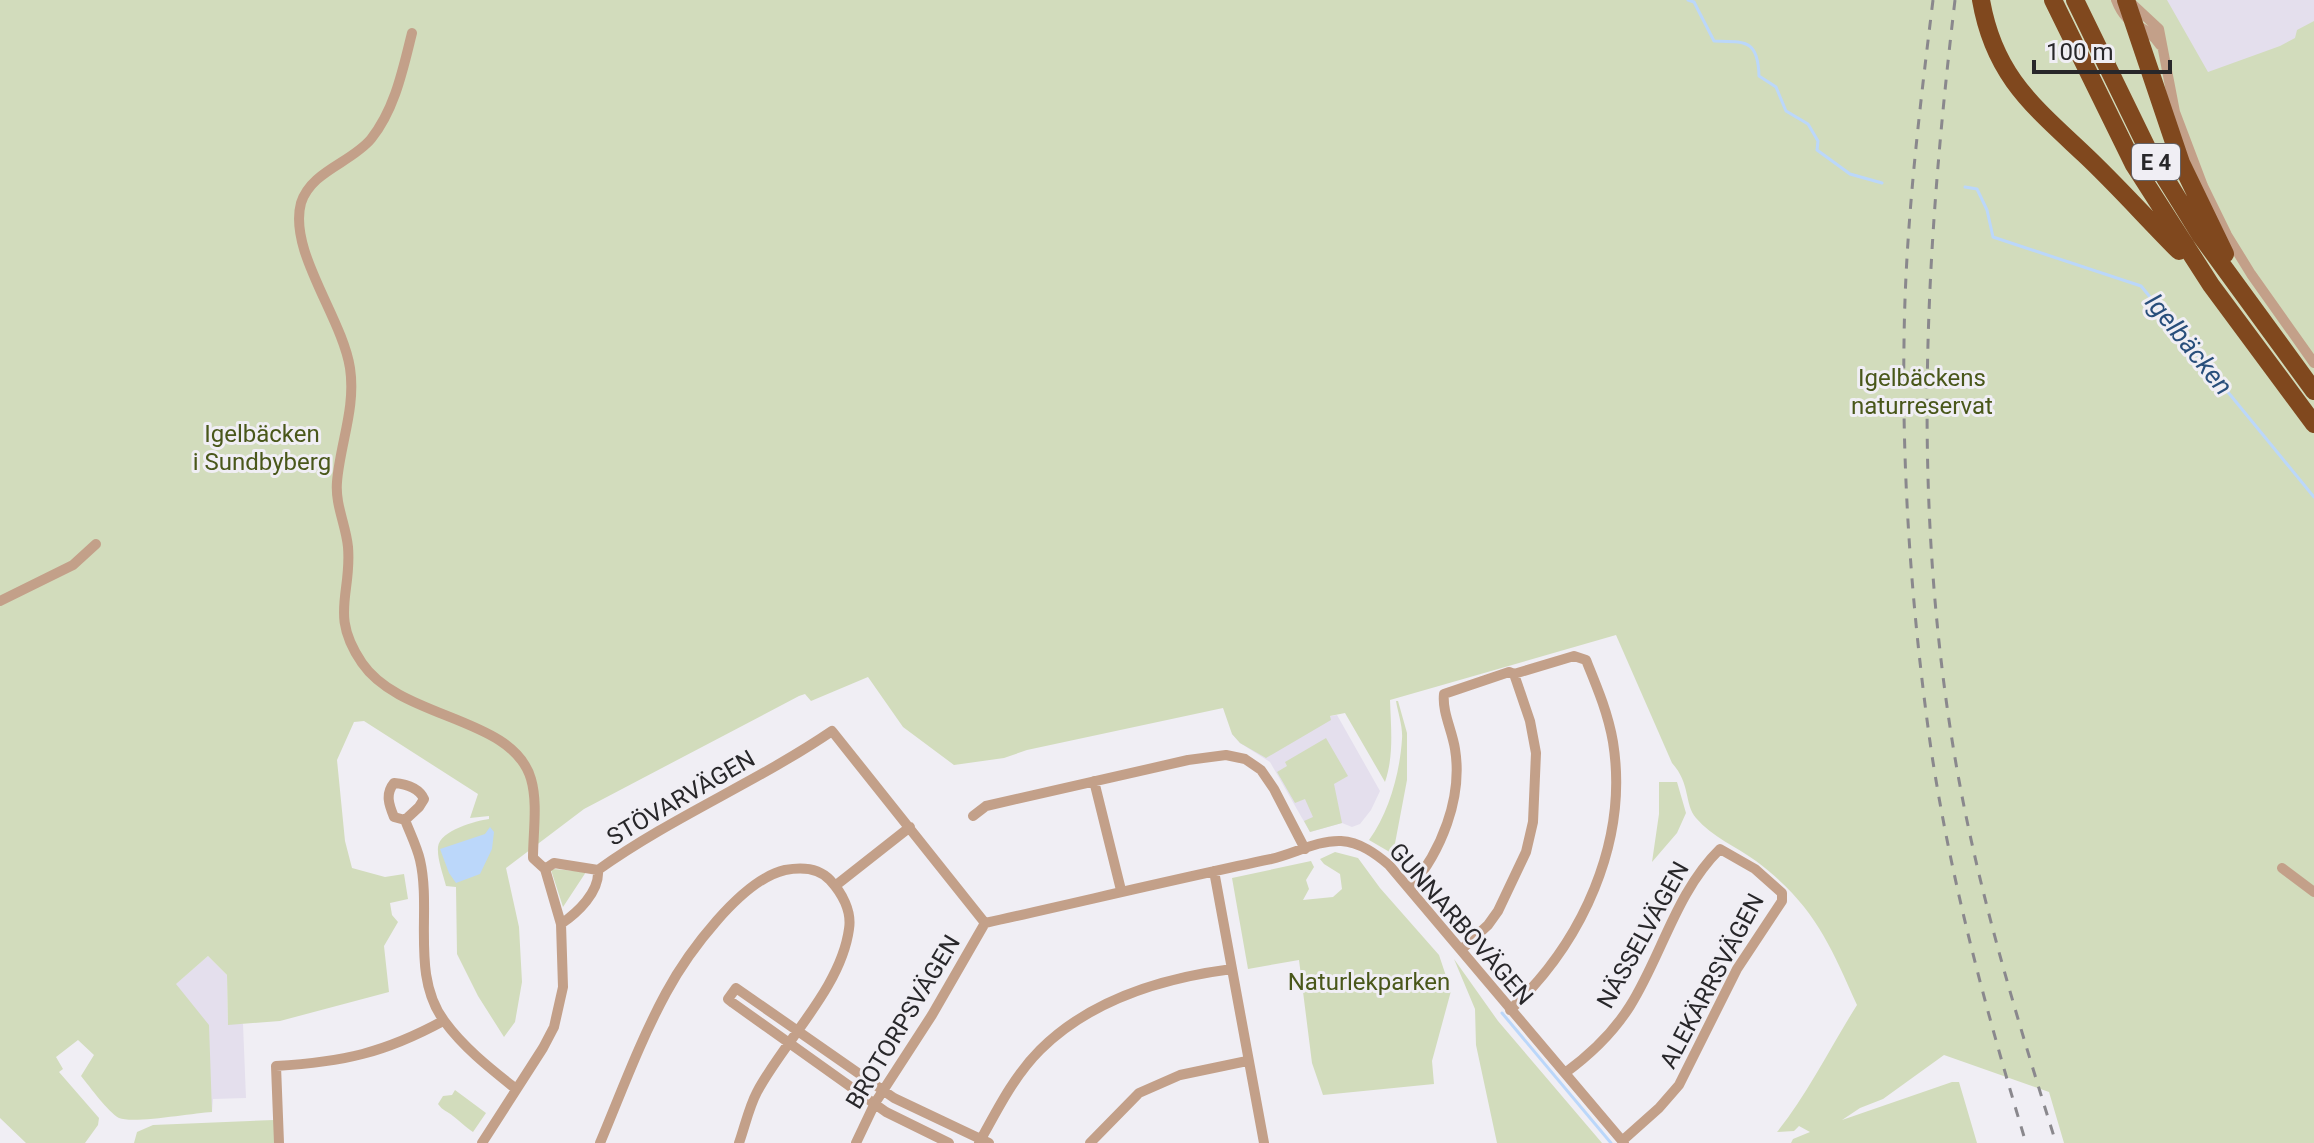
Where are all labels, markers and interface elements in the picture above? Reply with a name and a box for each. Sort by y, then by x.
scale bar [2034,24,2170,74]
text: 100 m [2046,38,2113,66]
road number: E 4 [2132,144,2180,180]
water label: Igelbäcken [2139,287,2239,401]
park label: Igelbäckens naturreservat [1851,364,1993,420]
park label: Igelbäcken i Sundbyberg [193,420,331,476]
street label: STÖVARVÄGEN [602,744,760,852]
street label: GUNNARBOVÄGEN [1383,837,1539,1011]
street label: NÄSSELVÄGEN [1591,857,1695,1013]
street label: ALEKÄRRSVÄGEN [1654,889,1770,1073]
street label: BROTORPSVÄGEN [840,930,966,1114]
park label: Naturlekparken [1288,968,1450,996]

